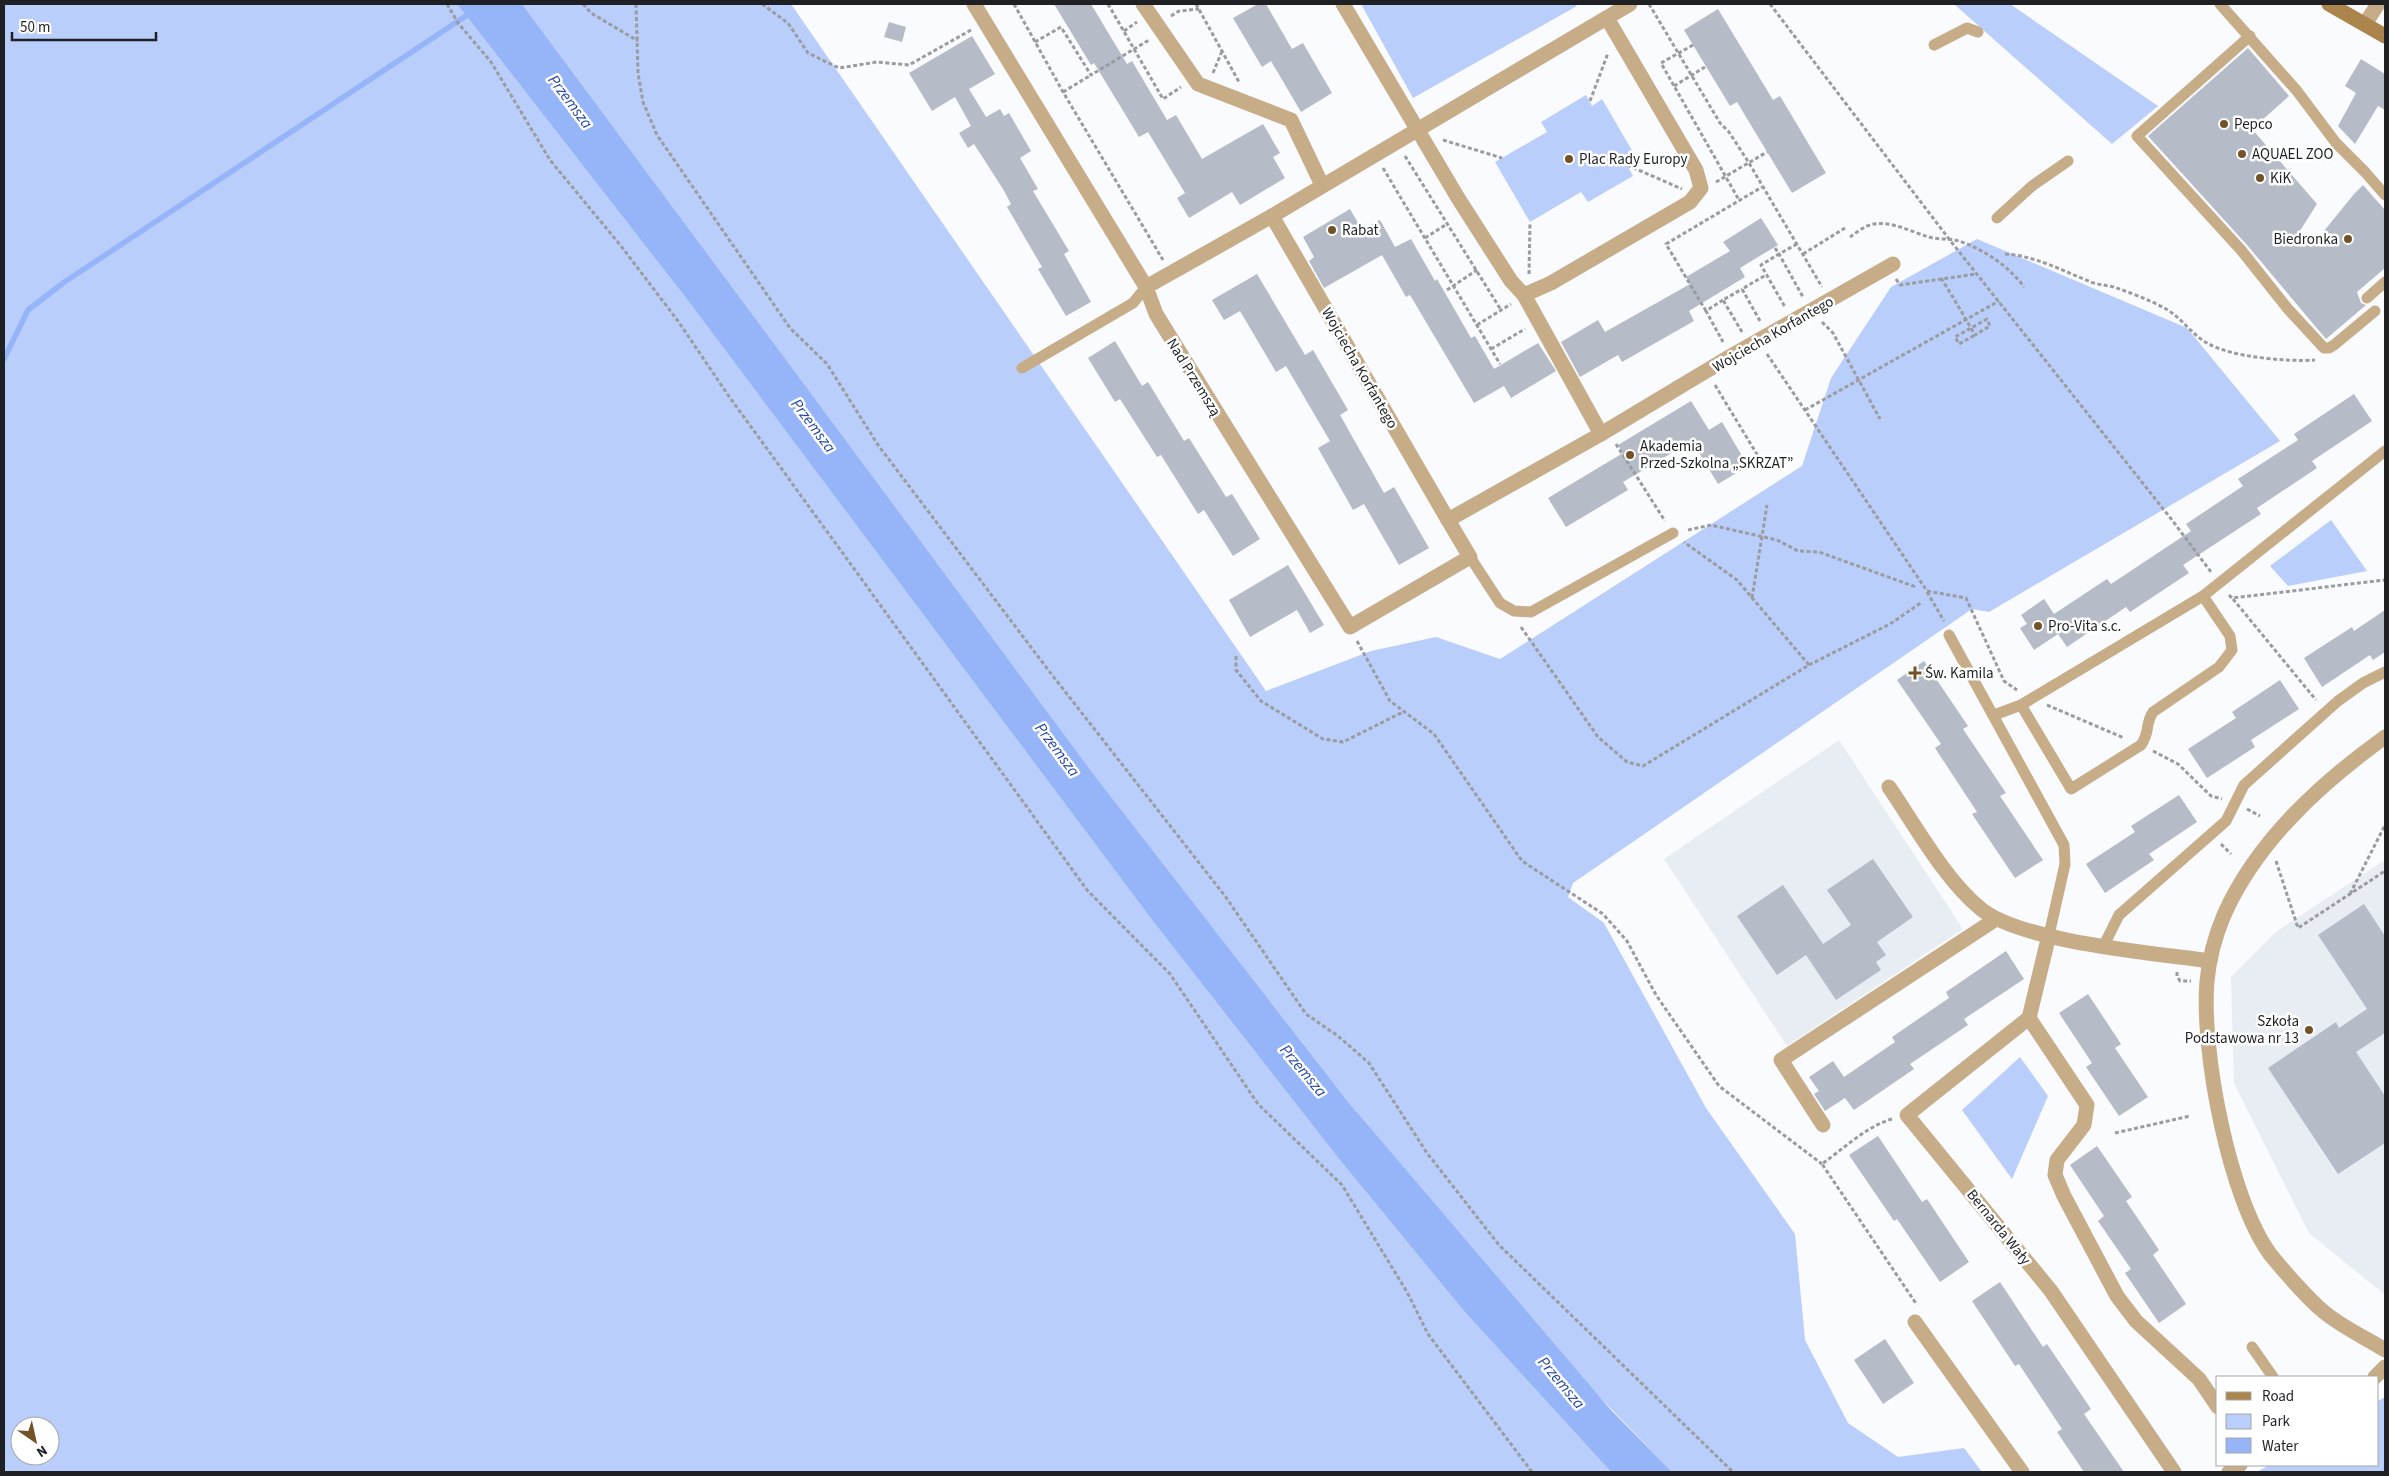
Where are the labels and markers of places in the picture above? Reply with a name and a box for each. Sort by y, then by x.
place label: Pepco [2234,114,2273,135]
marker: Pepco [2218,118,2230,130]
place label: AQUAEL ZOO [2252,144,2333,165]
marker: AQUAEL ZOO [2236,148,2248,160]
place label: Plac Rady Europy [1579,149,1688,170]
marker: Plac Rady Europy [1563,153,1575,165]
place label: KiK [2270,168,2291,189]
marker: KiK [2254,172,2266,184]
place label: Rabat [1342,220,1379,241]
marker: Rabat [1326,224,1338,236]
place label: Biedronka [2273,229,2338,250]
marker: Biedronka [2342,233,2354,245]
place label: Akademia Przed-Szkolna „SKRZAT” [1640,436,1794,474]
marker: Akademia Przed-Szkolna „SKRZAT” [1624,449,1636,461]
place label: Pro-Vita s.c. [2048,616,2121,637]
marker: Pro-Vita s.c. [2032,620,2044,632]
place label: Św. Kamila [1925,663,1994,684]
marker: Św. Kamila [1909,667,1921,679]
place label: Szkoła Podstawowa nr 13 [2185,1011,2299,1049]
marker: Szkoła Podstawowa nr 13 [2303,1024,2315,1036]

